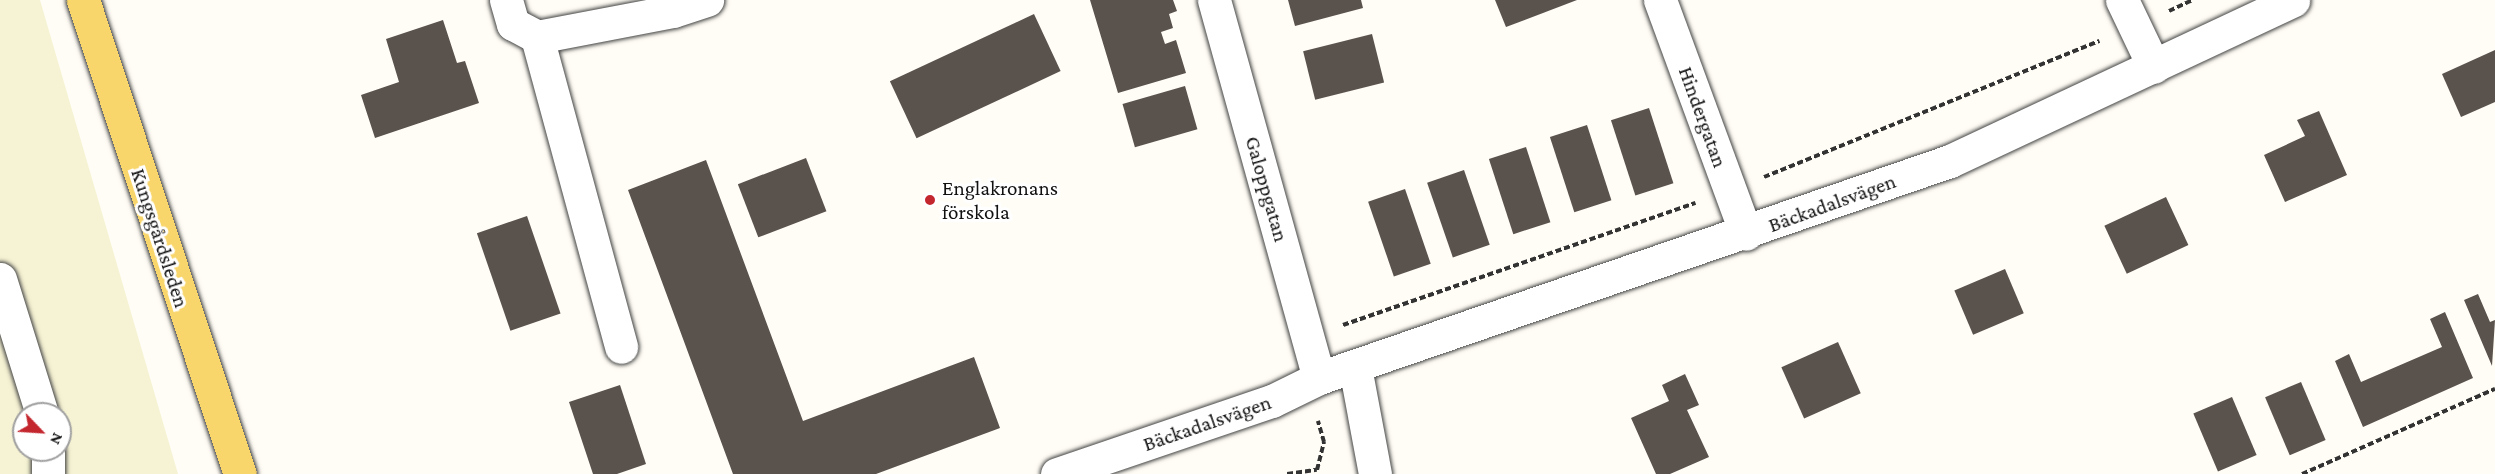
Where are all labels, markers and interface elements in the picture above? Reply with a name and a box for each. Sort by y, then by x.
street label: Hindergatan [1673,63,1733,171]
street label: Galoppgatan [1240,133,1294,245]
street label: Kungsgårdsleden [126,165,194,311]
street label: Bäckadalsvägen [1765,168,1899,238]
place label: Englakronans förskola [942,175,1058,225]
marker: Englakronans förskola [923,193,937,207]
street label: Bäckadalsvägen [1140,389,1274,457]
north arrow [12,402,72,462]
text: N [47,430,67,448]

